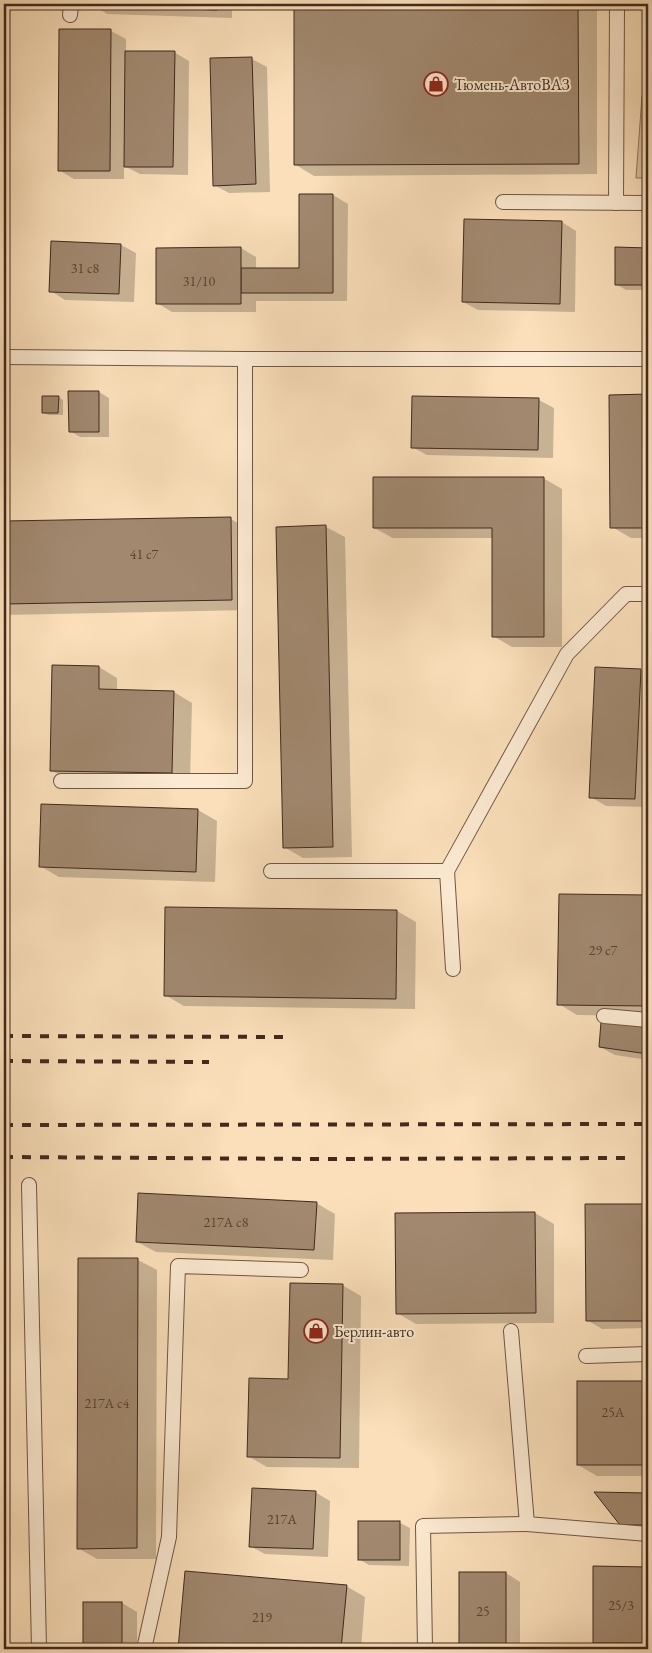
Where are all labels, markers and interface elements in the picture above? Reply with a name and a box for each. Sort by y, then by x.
shop icon: Тюмень-АвтоВАЗ [423,71,449,97]
place label: Тюмень-АвтоВАЗ [454,74,570,95]
house number: 31 с8 [71,259,100,277]
house number: 31/10 [183,272,216,290]
house number: 41 с7 [130,545,159,563]
house number: 29 с7 [589,941,618,959]
house number: 217А с8 [203,1213,249,1231]
shop icon: Берлин-авто [303,1318,329,1344]
place label: Берлин-авто [334,1321,414,1342]
house number: 217А с4 [84,1394,130,1412]
house number: 25А [601,1403,625,1421]
house number: 217А [267,1510,297,1528]
house number: 25/3 [608,1596,634,1614]
house number: 25 [476,1602,490,1620]
house number: 219 [252,1608,272,1626]

